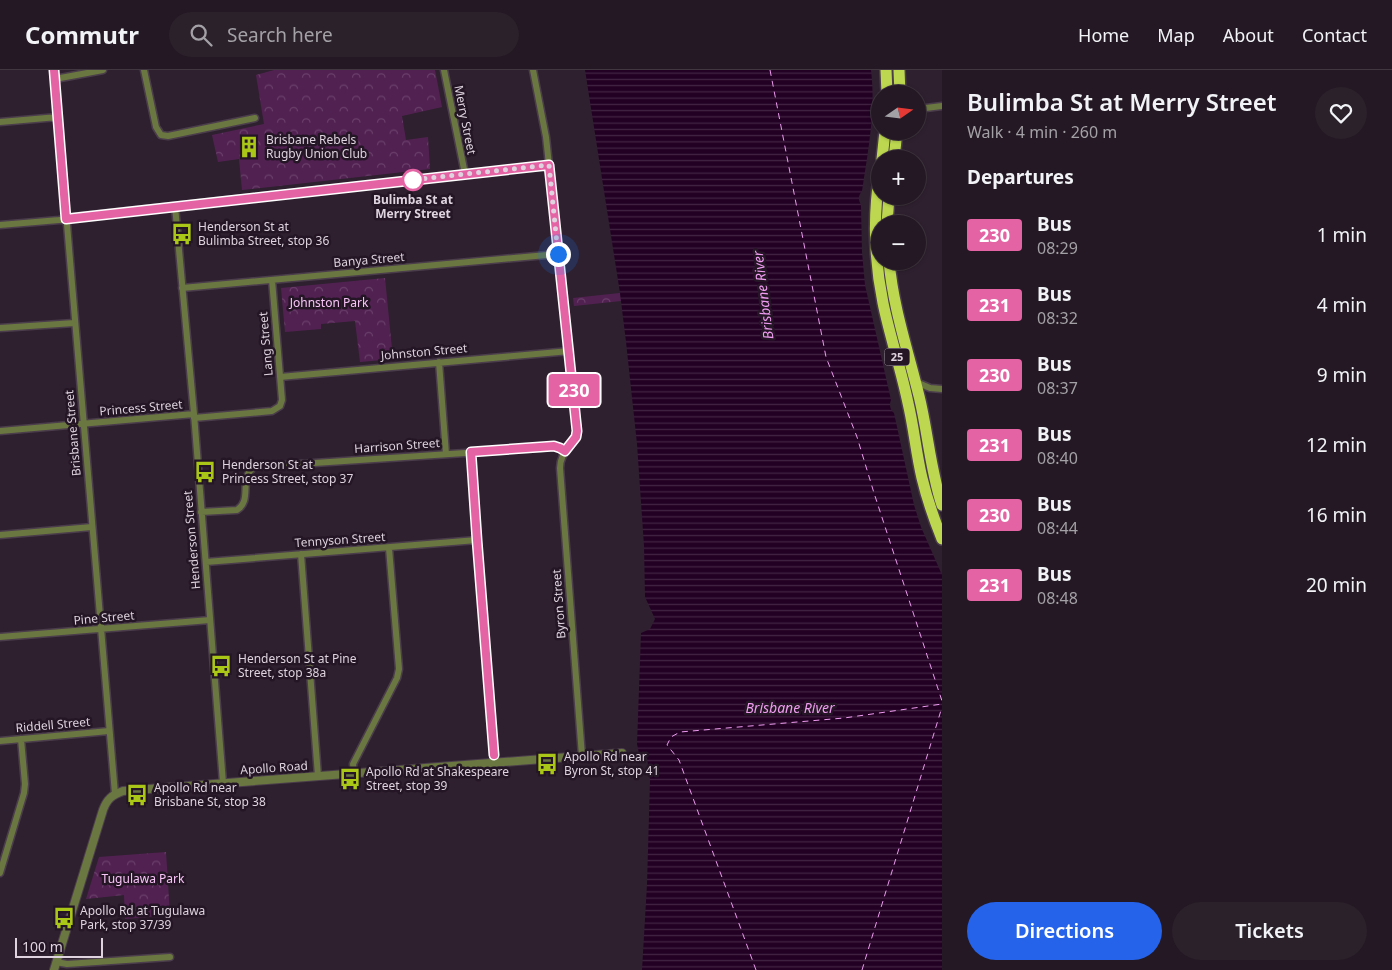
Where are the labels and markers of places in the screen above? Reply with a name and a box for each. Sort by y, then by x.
place label: Brisbane Rebels Rugby Union Club [266,131,367,162]
building icon: Brisbane Rebels Rugby Union Club [236,134,262,160]
marker: Bulimba St at Merry Street [402,169,424,191]
place label: Bulimba St at Merry Street [373,191,453,222]
place label: Henderson St at Bulimba Street, stop 36 [198,218,329,249]
bus stop icon: Henderson St at Bulimba Street, stop 36 [169,221,195,247]
place label: Henderson St at Princess Street, stop 37 [222,456,353,487]
bus stop icon: Henderson St at Princess Street, stop 37 [192,459,218,485]
place label: Henderson St at Pine Street, stop 38a [238,650,357,681]
bus stop icon: Henderson St at Pine Street, stop 38a [208,653,234,679]
place label: Apollo Rd near Byron St, stop 41 [564,748,659,779]
bus stop icon: Apollo Rd near Byron St, stop 41 [534,751,560,777]
place label: Apollo Rd at Shakespeare Street, stop 39 [366,763,509,794]
bus stop icon: Apollo Rd at Shakespeare Street, stop 39 [337,766,363,792]
place label: Apollo Rd near Brisbane St, stop 38 [154,779,266,810]
bus stop icon: Apollo Rd near Brisbane St, stop 38 [124,782,150,808]
place label: Apollo Rd at Tugulawa Park, stop 37/39 [80,902,205,933]
bus stop icon: Apollo Rd at Tugulawa Park, stop 37/39 [51,905,77,931]

